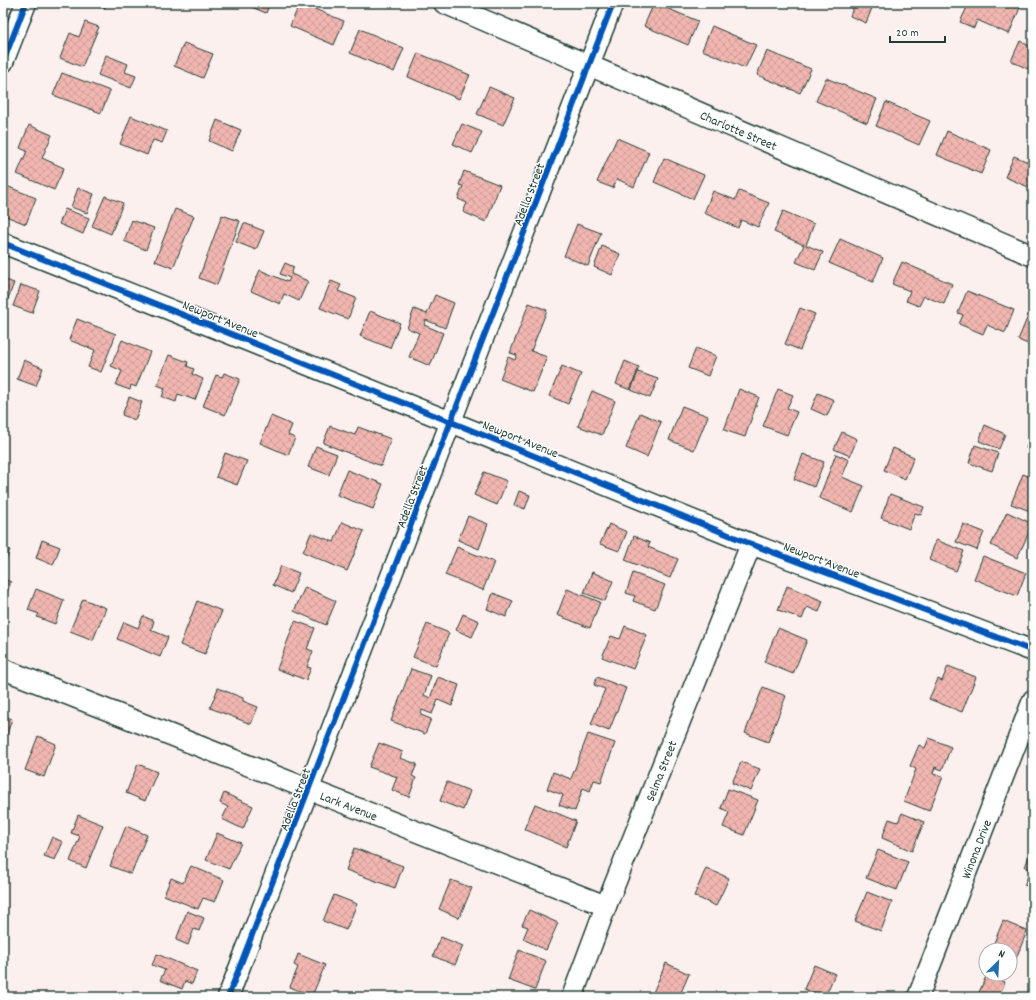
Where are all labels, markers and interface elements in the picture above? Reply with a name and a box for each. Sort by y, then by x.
scale bar [890,18,945,44]
text: 20 m [896,25,919,42]
street label: Charlotte Street [696,107,780,157]
street label: Adella Street [510,161,551,229]
street label: Newport Avenue [179,296,261,344]
street label: Newport Avenue [479,416,561,464]
street label: Adella Street [393,463,434,531]
street label: Newport Avenue [780,538,862,585]
street label: Selma Street [642,738,683,805]
street label: Adella Street [276,766,317,834]
street label: Lark Avenue [317,788,380,827]
street label: Winona Drive [958,817,998,882]
north arrow [978,942,1018,982]
text: N [996,946,1008,963]

